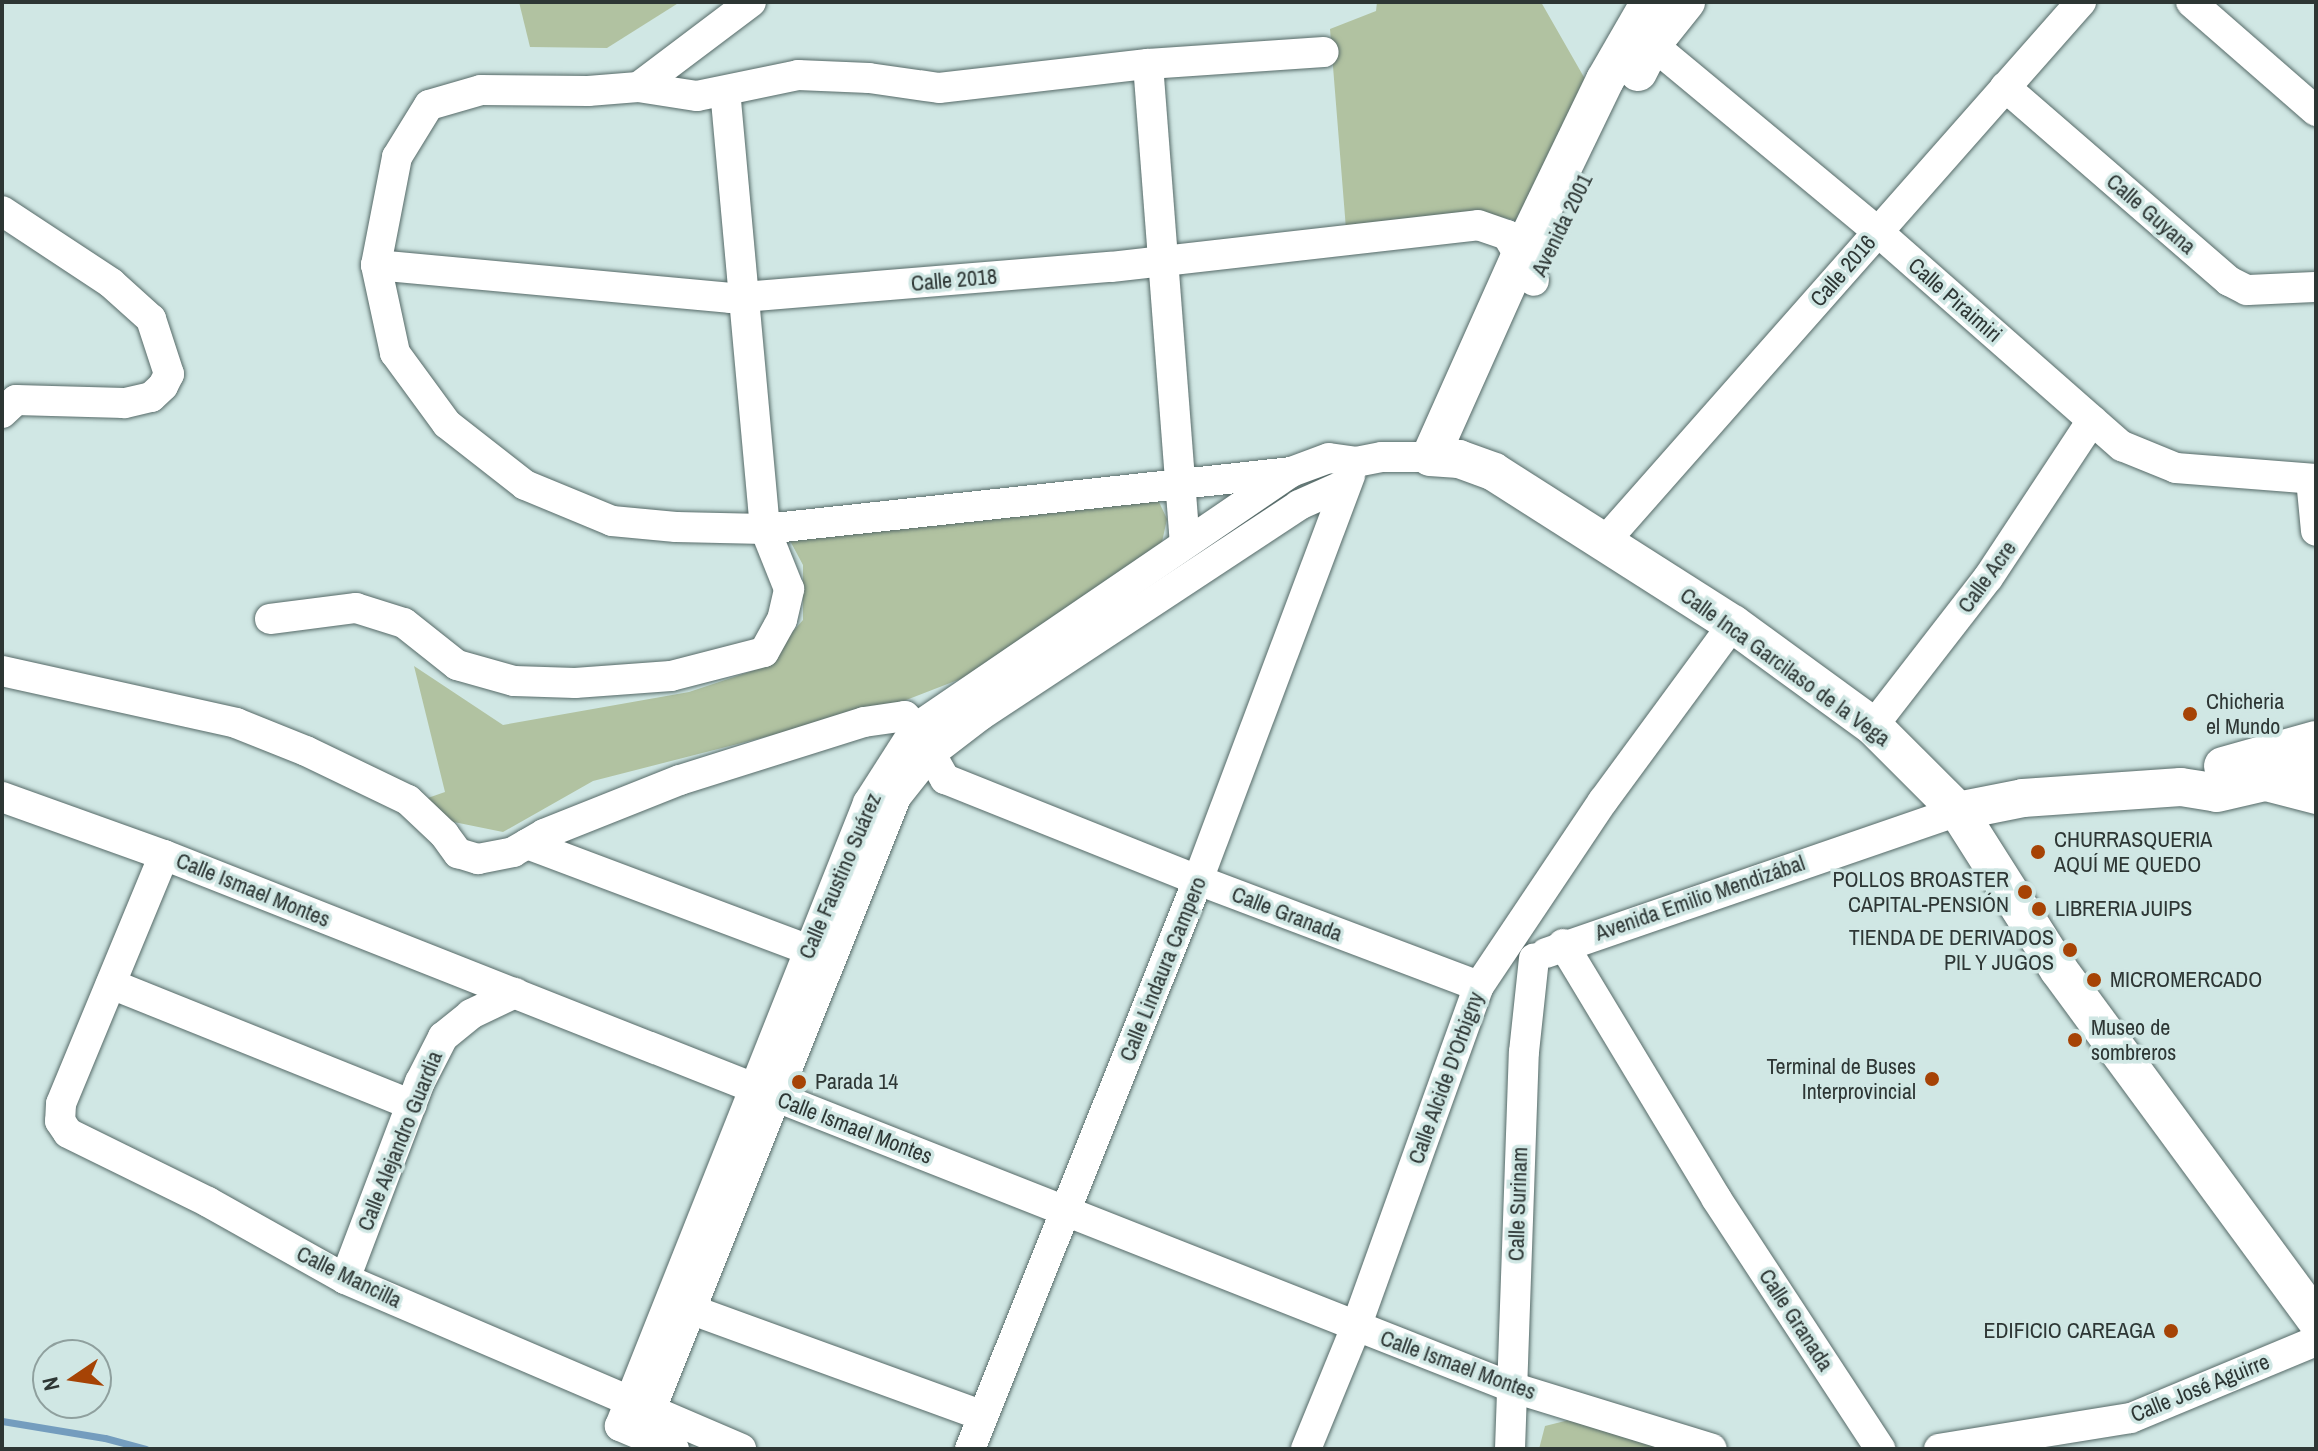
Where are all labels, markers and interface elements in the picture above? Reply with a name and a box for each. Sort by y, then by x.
street label: Calle Guyana [2101,168,2201,260]
street label: Avenida 2001 [1526,169,1598,281]
street label: Calle 2016 [1805,230,1881,312]
street label: Calle Piraimiri [1903,252,2007,348]
street label: Calle 2018 [910,263,998,297]
street label: Calle Acre [1952,536,2022,618]
street label: Calle Inca Garcilaso de la Vega [1675,582,1895,752]
place label: Chicheria el Mundo [2206,688,2284,740]
marker: Chicheria el Mundo [2181,705,2199,723]
street label: Calle Faustino Suárez [793,789,887,963]
place label: CHURRASQUERIA AQUÍ ME QUEDO [2054,826,2212,878]
marker: CHURRASQUERIA AQUÍ ME QUEDO [2029,843,2047,861]
street label: Calle Ismael Montes [172,847,334,933]
street label: Avenida Emilio Mendizábal [1592,850,1808,946]
place label: POLLOS BROASTER CAPITAL-PENSIÓN [1833,866,2009,918]
street label: Calle Lindaura Campero [1114,873,1212,1065]
street label: Calle Granada [1228,881,1346,947]
marker: POLLOS BROASTER CAPITAL-PENSIÓN [2016,883,2034,901]
place label: LIBRERIA JUIPS [2055,896,2193,922]
marker: LIBRERIA JUIPS [2030,900,2048,918]
place label: TIENDA DE DERIVADOS PIL Y JUGOS [1848,924,2054,976]
marker: TIENDA DE DERIVADOS PIL Y JUGOS [2061,941,2079,959]
place label: MICROMERCADO [2110,967,2262,993]
marker: MICROMERCADO [2085,971,2103,989]
street label: Calle Alcide D'Orbigny [1402,988,1490,1168]
place label: Museo de sombreros [2091,1014,2176,1066]
marker: Museo de sombreros [2066,1031,2084,1049]
street label: Calle Alejandro Guardia [352,1047,448,1235]
place label: Terminal de Buses Interprovincial [1767,1053,1916,1104]
place label: Parada 14 [815,1069,898,1095]
marker: Terminal de Buses Interprovincial [1923,1070,1941,1088]
marker: Parada 14 [790,1073,808,1091]
street label: Calle Ismael Montes [774,1086,936,1170]
street label: Calle Surinam [1503,1146,1533,1262]
street label: Calle Mancilla [292,1240,406,1314]
street label: Calle Granada [1753,1264,1839,1376]
place label: EDIFICIO CAREAGA [1984,1318,2155,1344]
marker: EDIFICIO CAREAGA [2162,1322,2180,1340]
street label: Calle Ismael Montes [1377,1325,1539,1405]
north arrow [32,1339,112,1419]
street label: Calle José Aguirre [2126,1348,2274,1428]
text: N [34,1374,67,1394]

